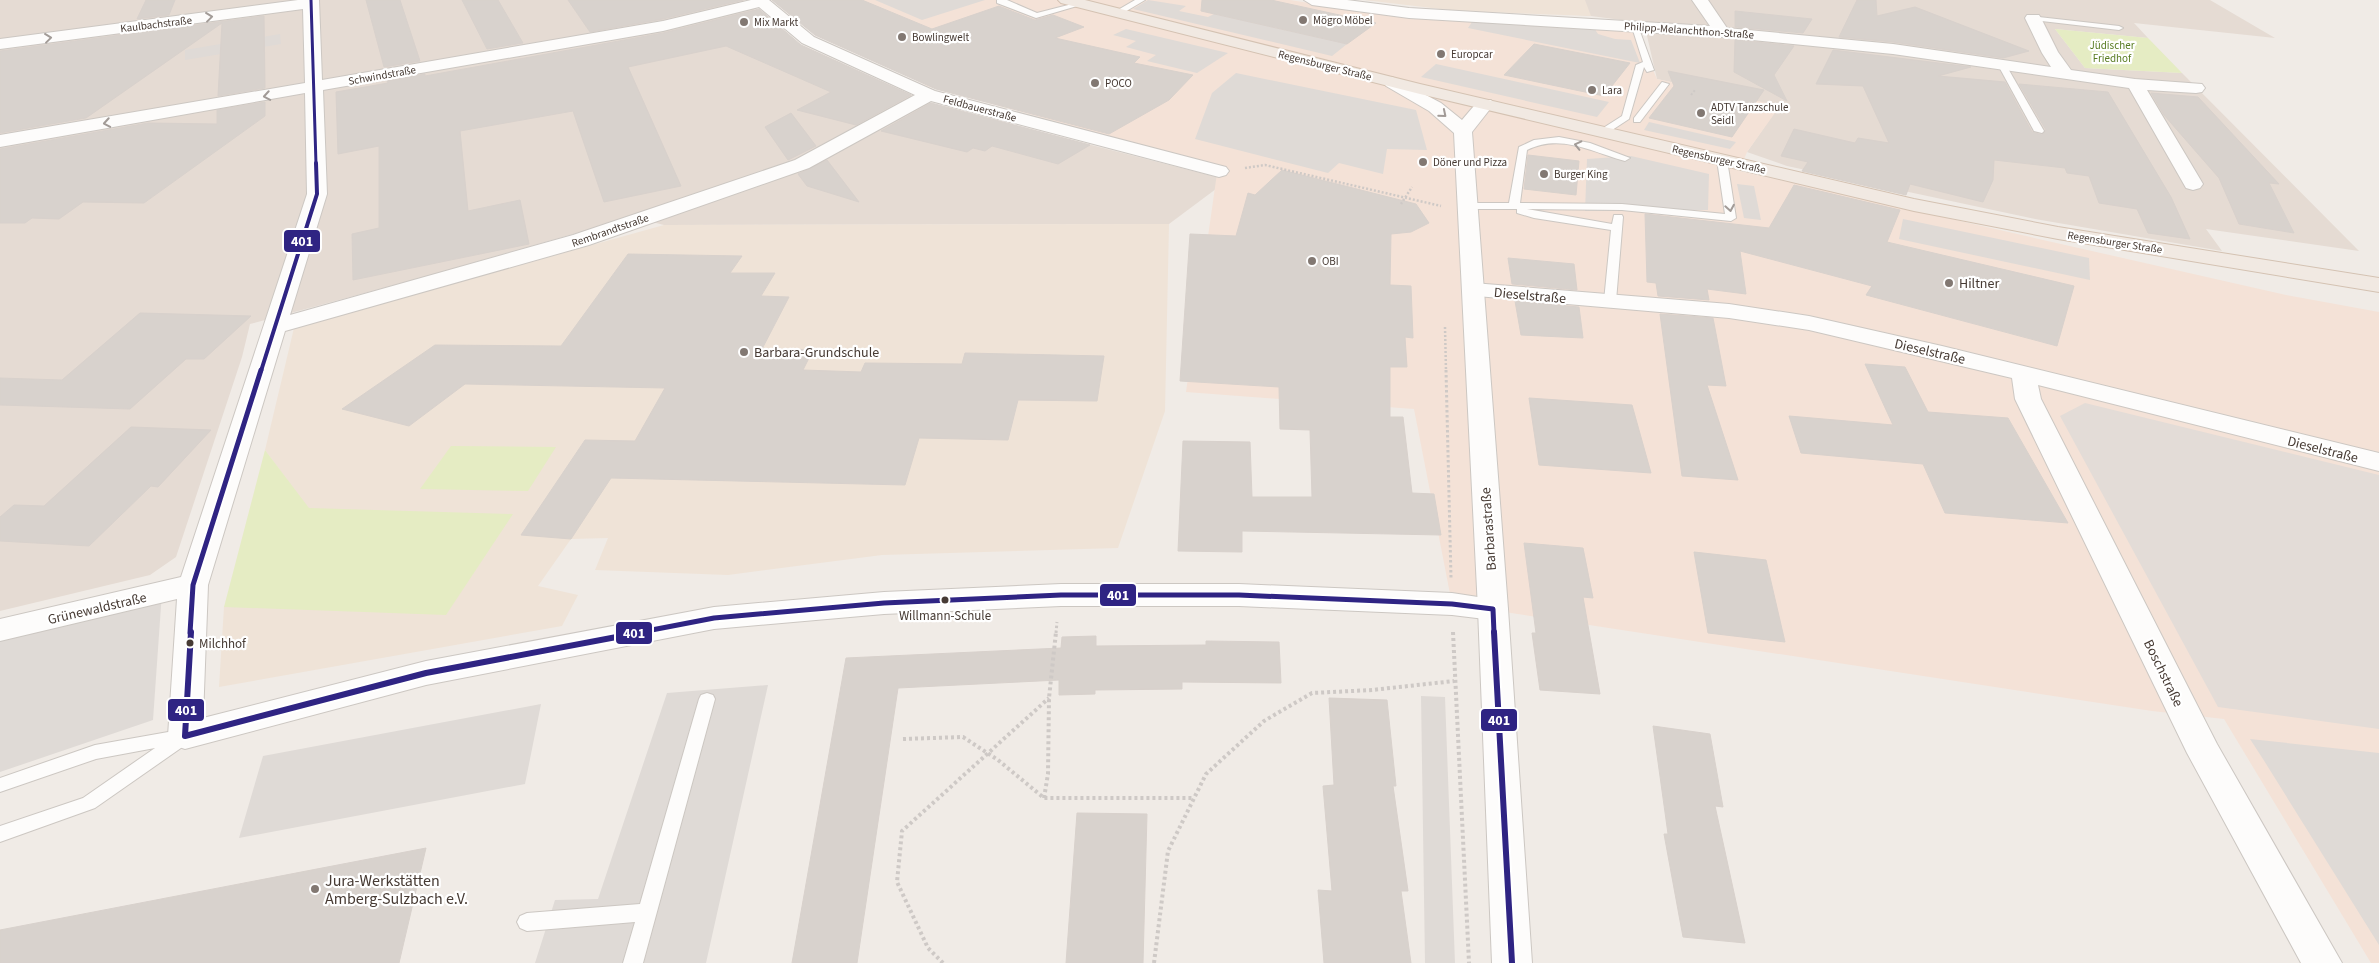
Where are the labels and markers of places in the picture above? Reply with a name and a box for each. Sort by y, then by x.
place label: Mögro Möbel [1313,13,1373,28]
marker: Mögro Möbel [1297,14,1309,26]
place label: Mix Markt [754,15,798,30]
marker: Mix Markt [738,16,750,28]
place label: Bowlingwelt [912,30,969,45]
marker: Bowlingwelt [896,31,908,43]
place label: Europcar [1451,47,1493,62]
marker: Europcar [1435,48,1447,60]
place label: POCO [1105,76,1132,91]
marker: POCO [1089,77,1101,89]
place label: Lara [1602,83,1622,98]
marker: Lara [1586,84,1598,96]
place label: ADTV Tanzschule Seidl [1711,100,1789,128]
marker: ADTV Tanzschule Seidl [1695,107,1707,119]
place label: Döner und Pizza [1433,155,1507,170]
marker: Döner und Pizza [1417,156,1429,168]
place label: Burger King [1554,167,1608,182]
marker: Burger King [1538,168,1550,180]
place label: OBI [1322,254,1339,269]
marker: OBI [1306,255,1318,267]
place label: Hiltner [1959,274,1999,294]
marker: Hiltner [1943,277,1955,289]
place label: Barbara-Grundschule [754,343,879,363]
marker: Barbara-Grundschule [738,346,750,358]
marker: Willmann-Schule [940,595,950,605]
place label: Willmann-Schule [899,607,991,625]
place label: Milchhof [199,635,247,653]
marker: Milchhof [185,638,195,648]
place label: Jura-Werkstätten Amberg-Sulzbach e.V. [325,870,468,910]
marker: Jura-Werkstätten Amberg-Sulzbach e.V. [309,883,321,895]

